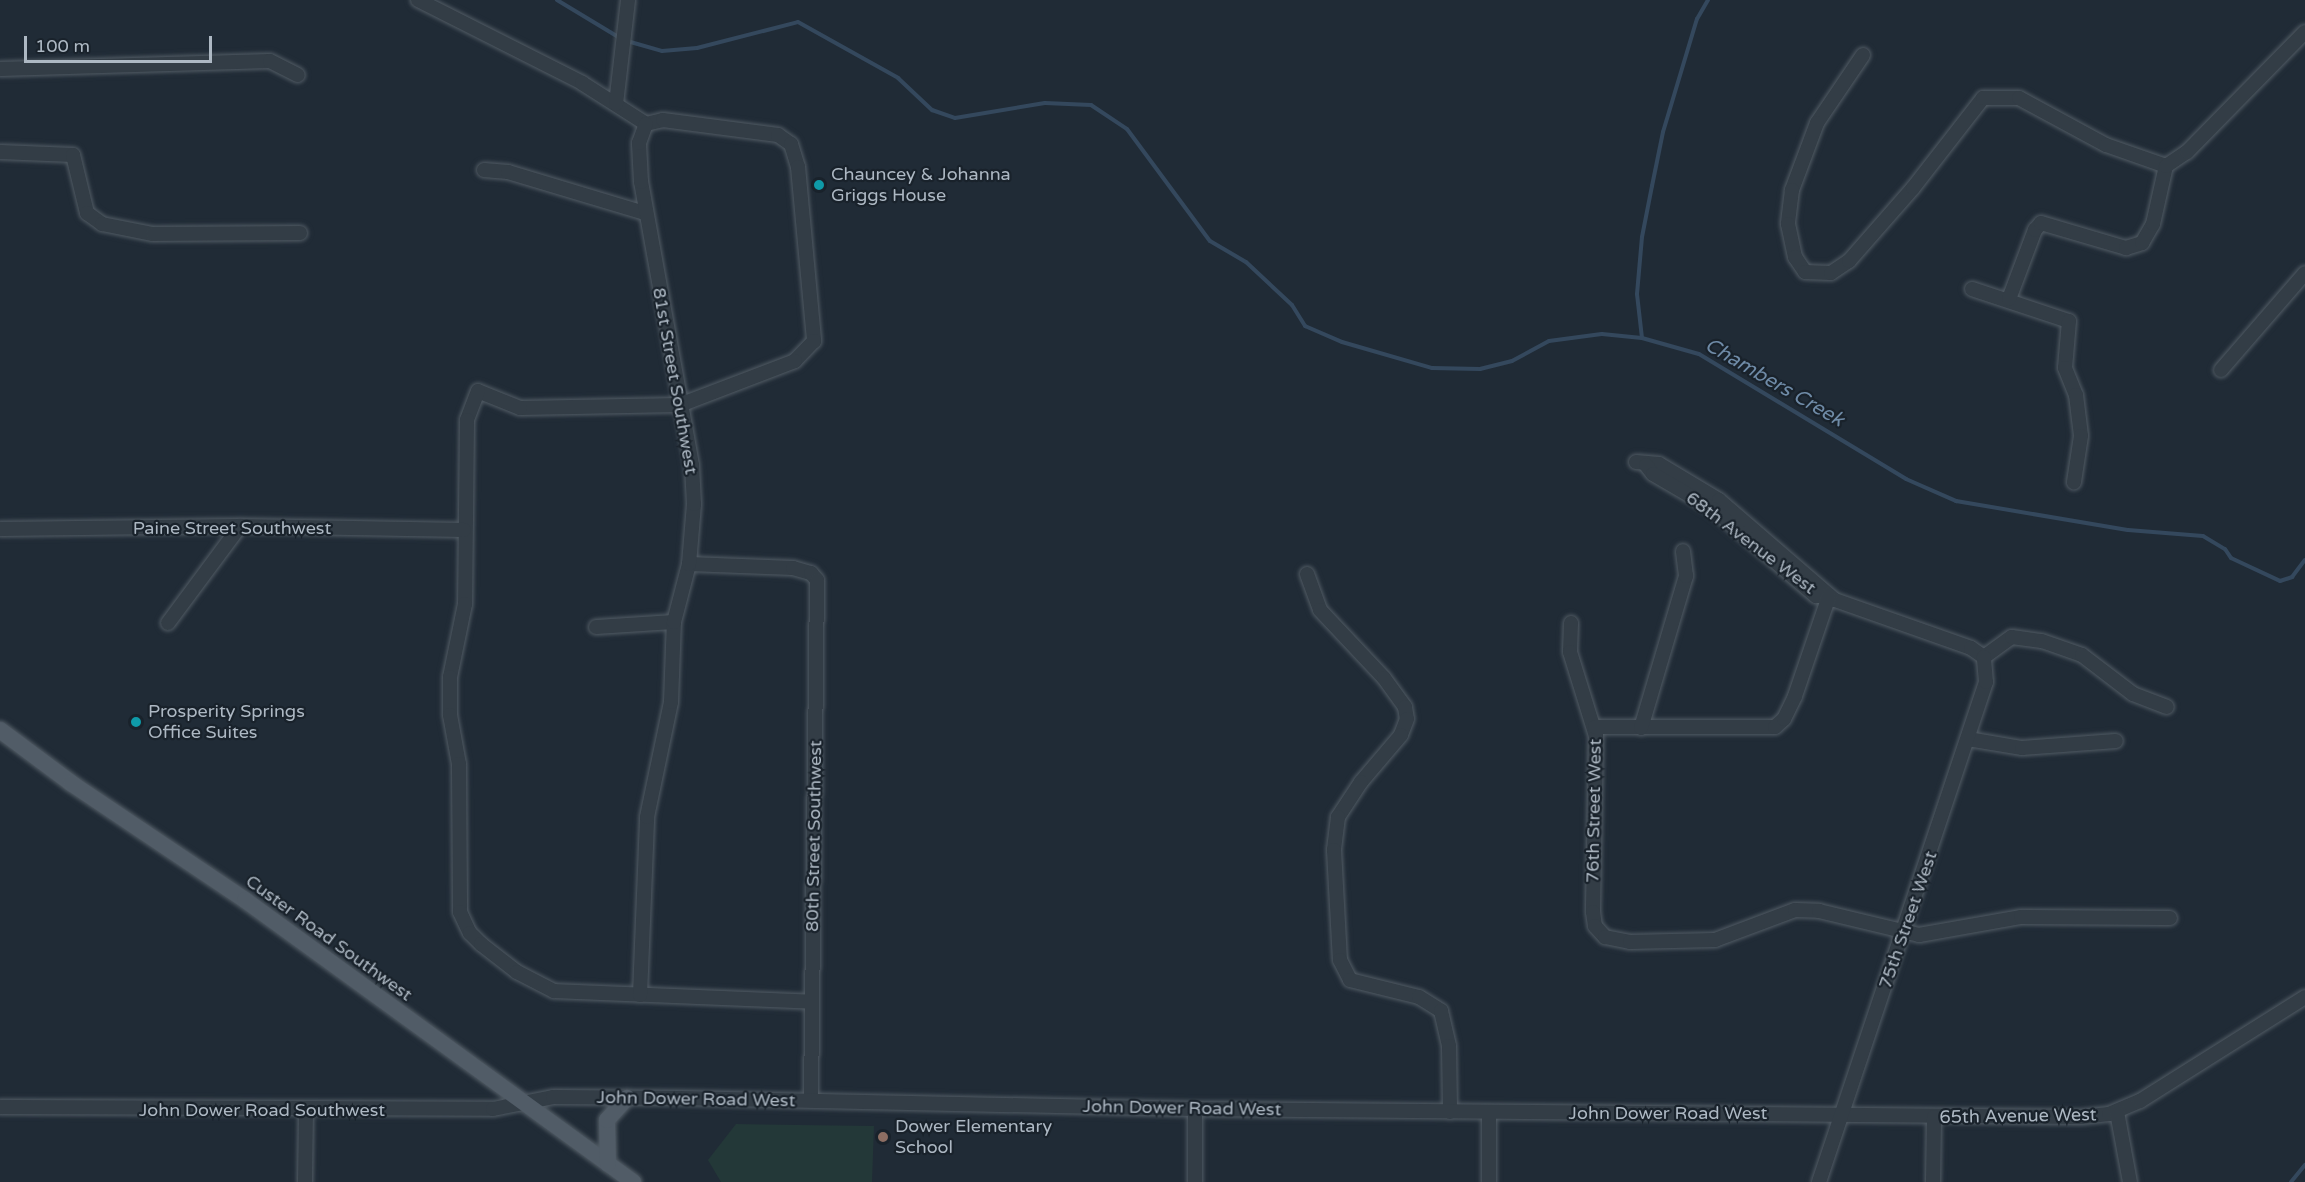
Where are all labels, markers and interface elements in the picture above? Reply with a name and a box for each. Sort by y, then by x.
scale bar [27,24,214,62]
text: 100 m [35,35,90,57]
place label: Chauncey & Johanna Griggs House [831,164,1011,207]
marker: Chauncey & Johanna Griggs House [812,178,826,192]
street label: 81st Street Southwest [648,286,702,476]
water label: Chambers Creek [1700,333,1848,433]
street label: 68th Avenue West [1682,487,1820,599]
street label: Paine Street Southwest [133,517,331,539]
place label: Prosperity Springs Office Suites [148,701,305,744]
marker: Prosperity Springs Office Suites [129,715,143,729]
street label: 76th Street West [1582,739,1606,883]
street label: 80th Street Southwest [802,740,826,932]
street label: 75th Street West [1874,848,1942,992]
street label: Custer Road Southwest [241,870,417,1006]
street label: John Dower Road West [596,1086,796,1112]
street label: John Dower Road West [1082,1095,1282,1121]
street label: John Dower Road Southwest [139,1099,385,1121]
street label: John Dower Road West [1569,1102,1767,1124]
street label: 65th Avenue West [1939,1104,2097,1128]
place label: Dower Elementary School [895,1116,1052,1158]
marker: Dower Elementary School [876,1130,890,1144]

